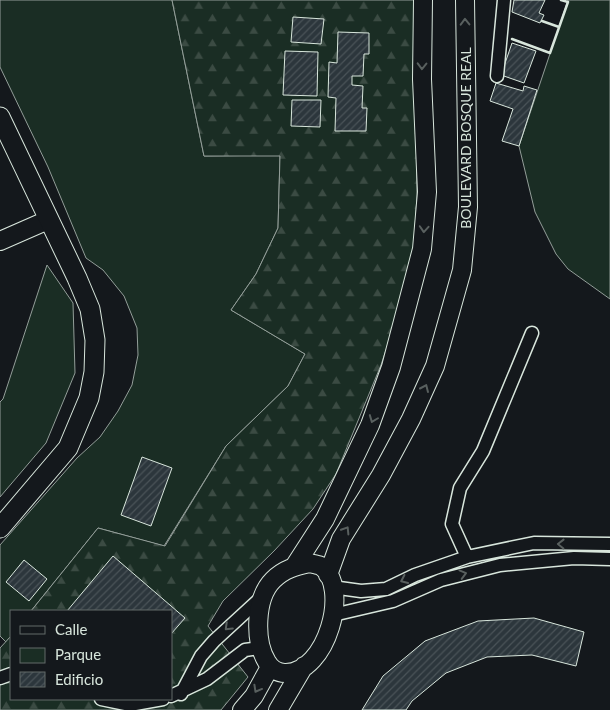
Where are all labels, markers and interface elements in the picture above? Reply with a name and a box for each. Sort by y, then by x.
one-way arrow [460,17,470,25]
street label: BOULEVARD BOSQUE REAL [457,47,474,229]
one-way arrow [417,62,427,70]
one-way arrow [419,225,430,233]
one-way arrow [419,384,429,393]
one-way arrow [368,414,378,422]
one-way arrow [340,526,350,535]
one-way arrow [557,539,565,549]
one-way arrow [458,570,466,580]
one-way arrow [400,574,409,585]
legend [10,610,172,700]
text: Calle [55,620,88,638]
one-way arrow [224,621,233,630]
text: Parque [55,645,101,663]
text: Edificio [55,670,103,688]
one-way arrow [254,684,264,693]

